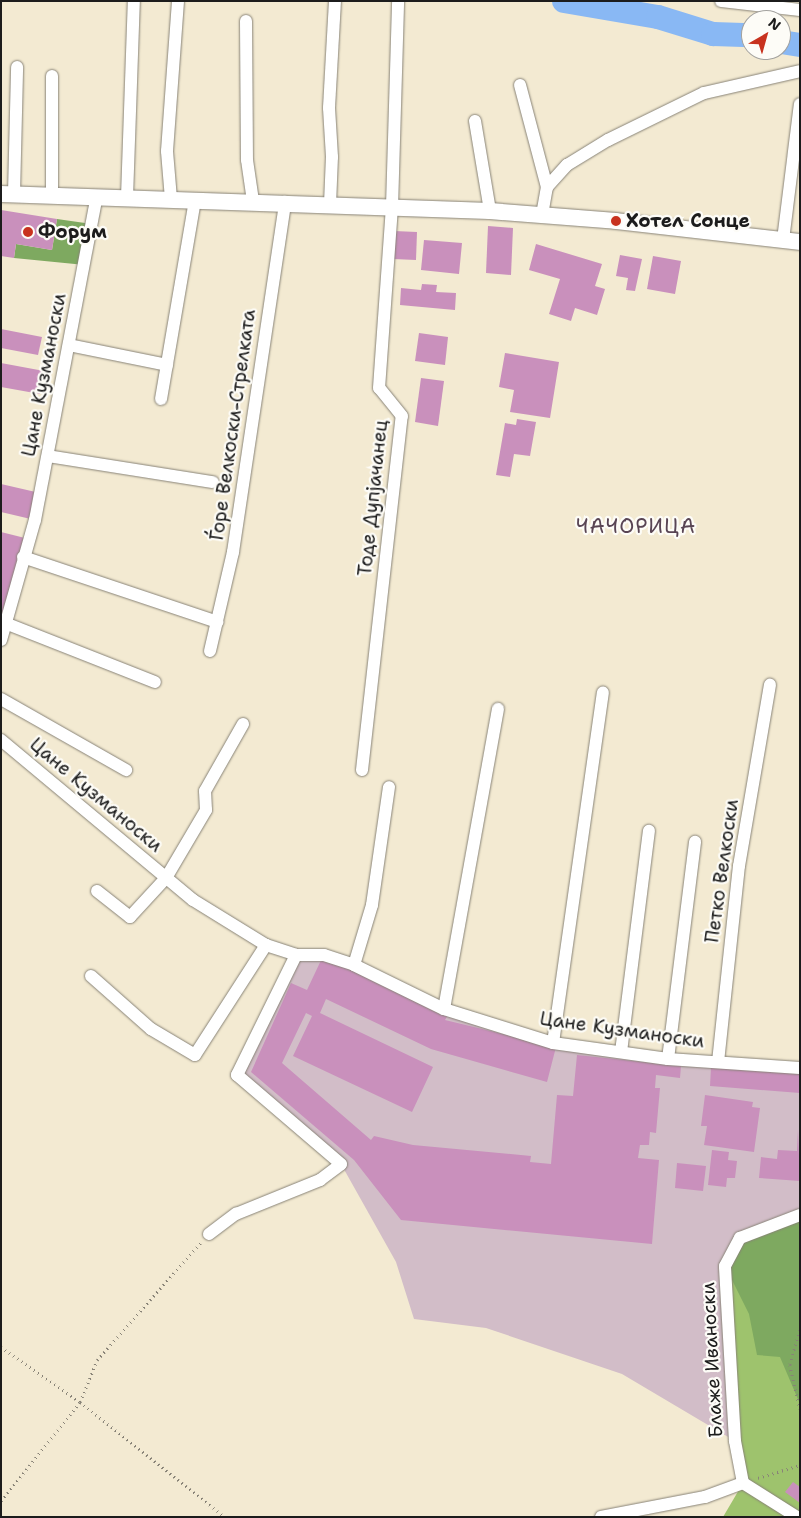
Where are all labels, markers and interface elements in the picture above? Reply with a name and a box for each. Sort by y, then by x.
north arrow [741,10,791,60]
text: N [765,13,785,34]
place label: Хотел Сонце [626,210,750,232]
marker: Хотел Сонце [610,215,622,227]
place label: Форум [38,221,107,243]
marker: Форум [22,226,34,238]
street label: Цане Кузманоски [17,291,71,459]
street label: Ѓоре Велкоски-Стрелката [205,308,261,542]
street label: Тоде Дупјачанец [353,419,393,577]
district label: ЧАЧОРИЦА [575,513,697,539]
street label: Цане Кузманоски [25,733,167,857]
street label: Петко Велкоски [701,798,743,944]
street label: Цане Кузманоски [538,1007,706,1053]
street label: Блаже Иваноски [697,1282,727,1438]

